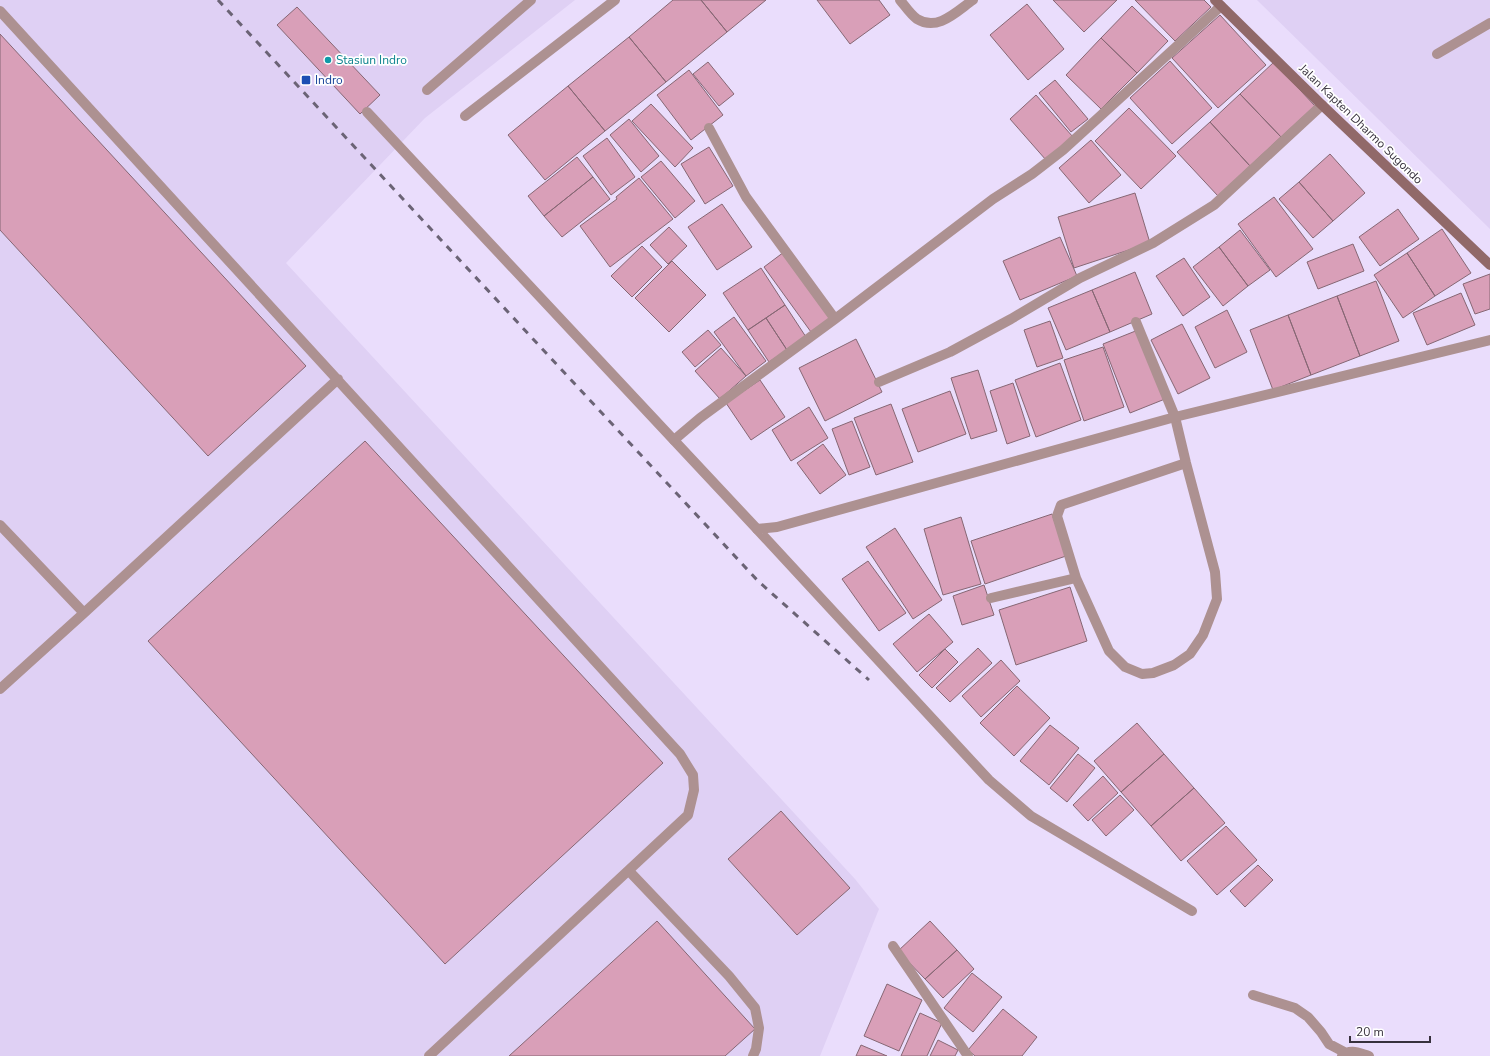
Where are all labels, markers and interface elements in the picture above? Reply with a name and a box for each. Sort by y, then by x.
place label: Stasiun Indro [336,52,407,68]
marker: Stasiun Indro [323,55,333,65]
street label: Jalan Kapten Dharmo Sugondo [1295,60,1426,188]
place label: Indro [315,72,343,88]
marker: Indro [300,74,312,86]
scale bar [1350,1018,1430,1044]
text: 20 m [1356,1024,1384,1040]

